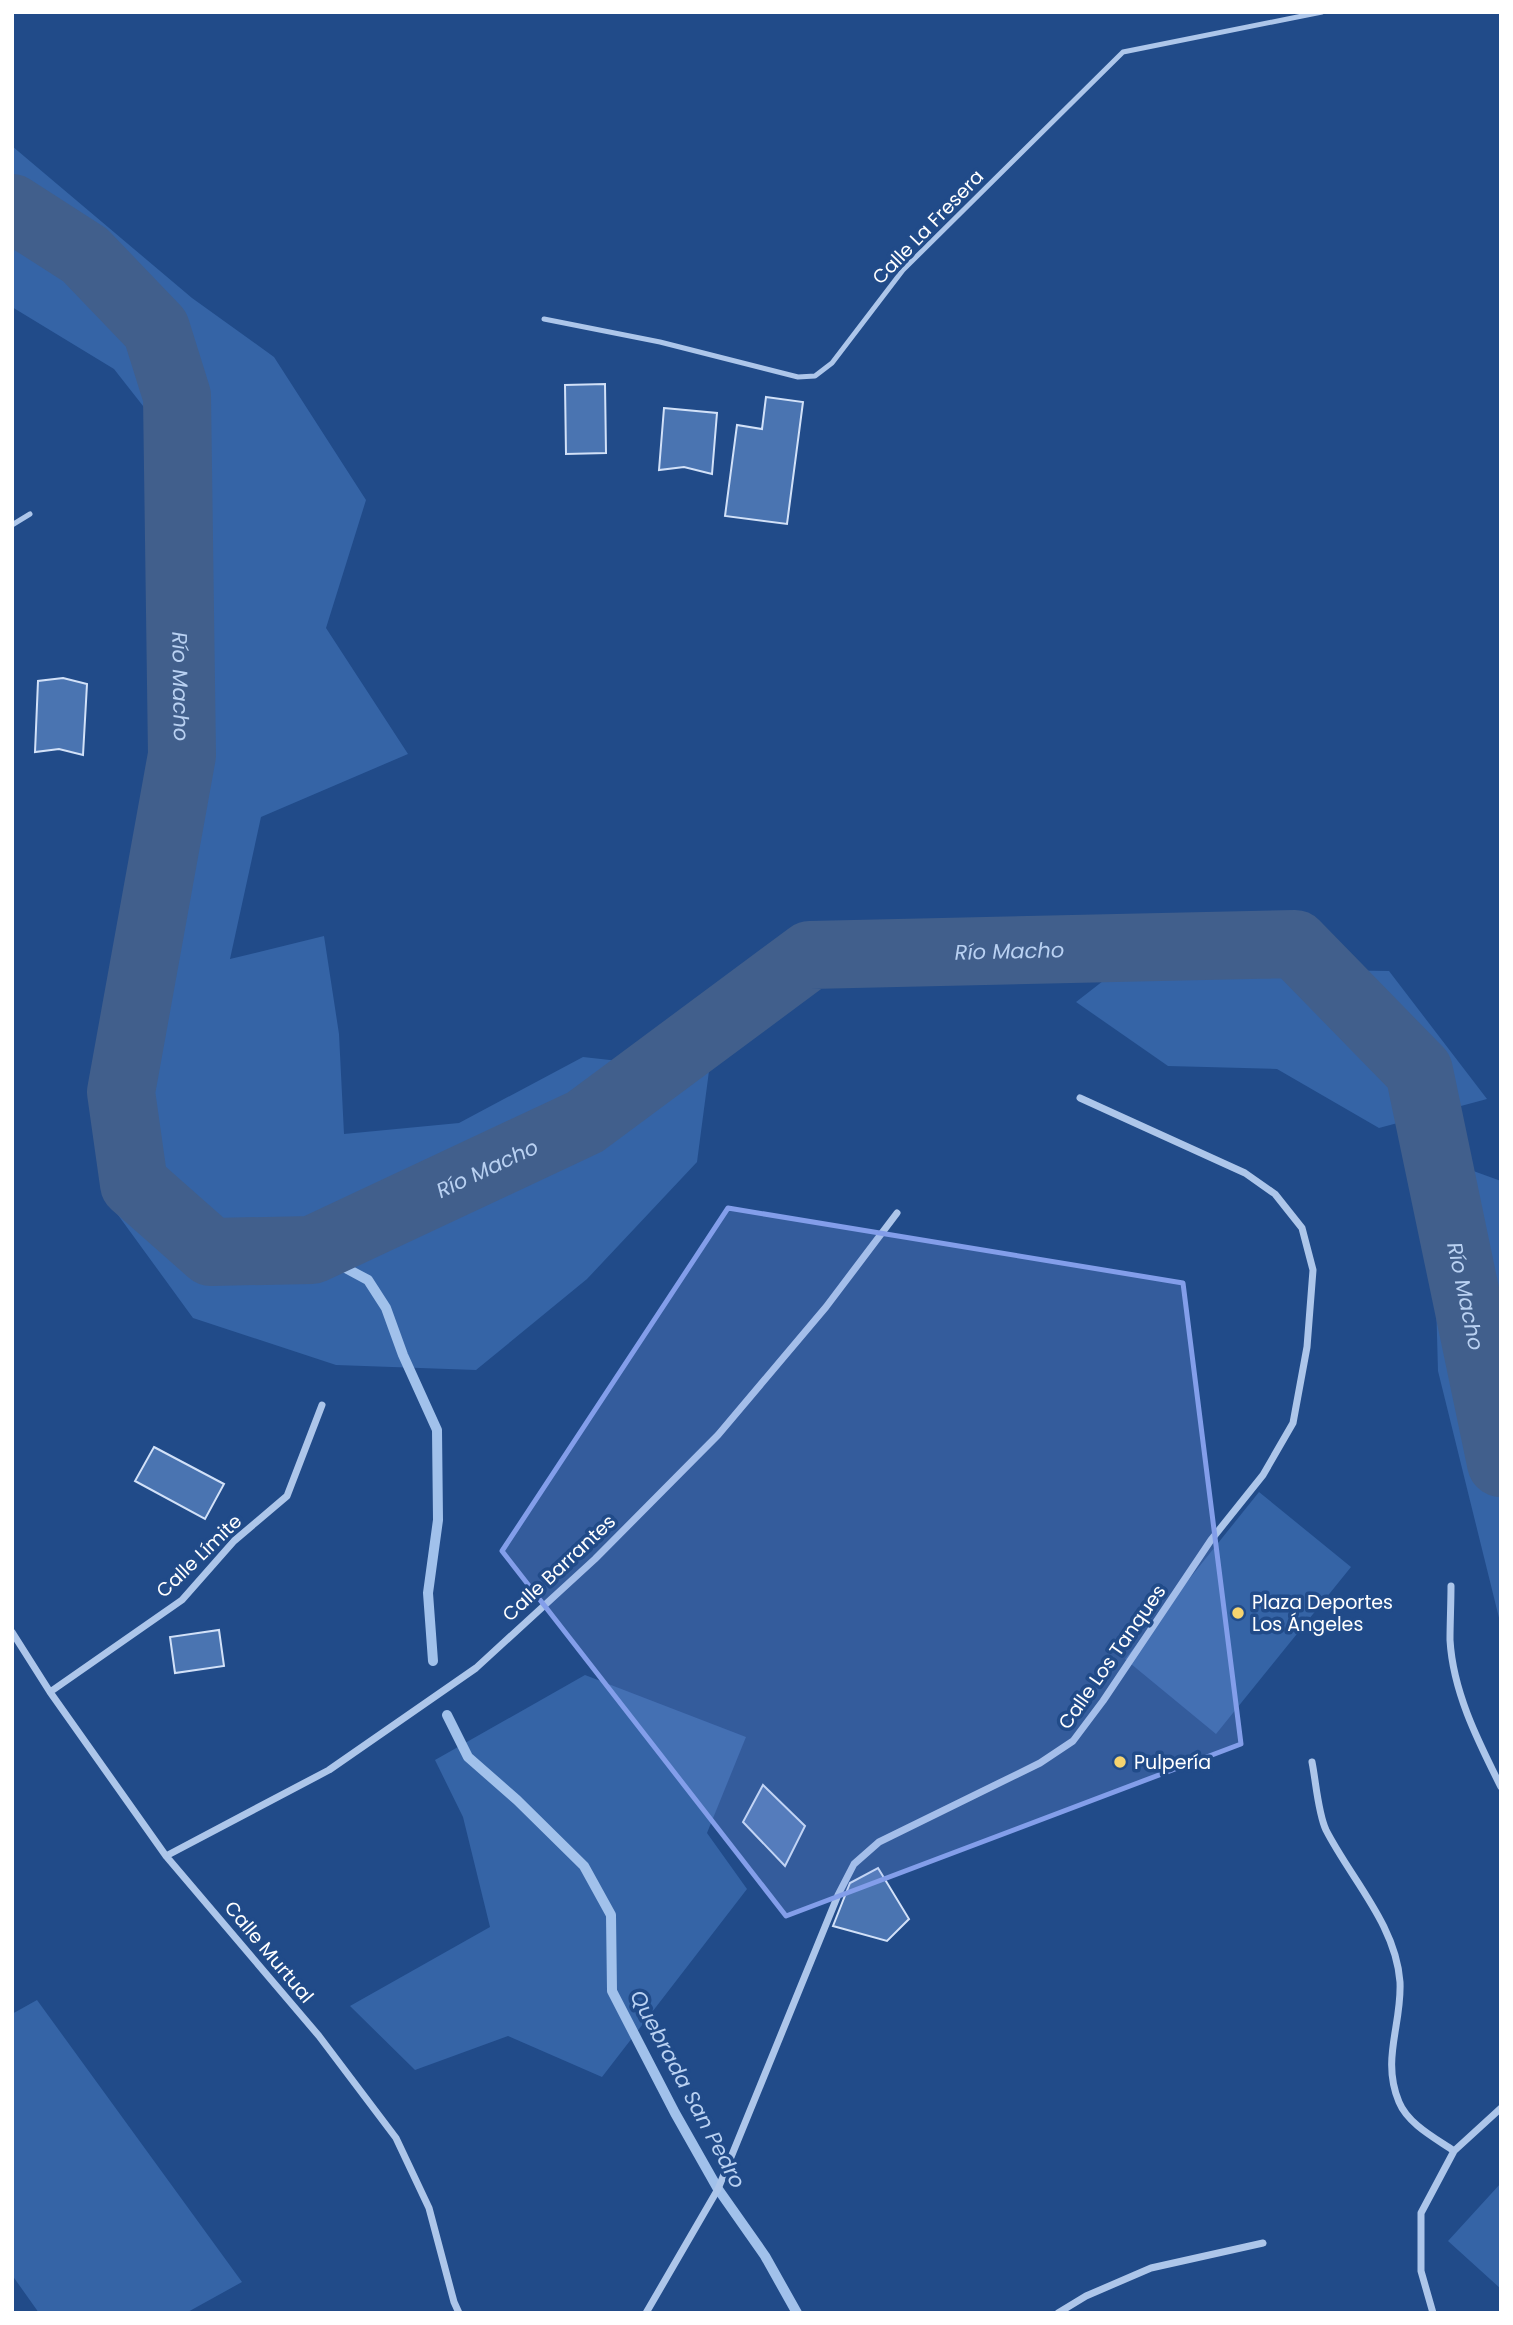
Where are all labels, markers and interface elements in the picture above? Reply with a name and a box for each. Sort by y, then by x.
street label: Calle La Fresera [866,164,990,290]
water label: Río Macho [166,631,196,741]
water label: Río Macho [954,935,1065,966]
water label: Río Macho [431,1132,543,1204]
water label: Río Macho [1441,1239,1491,1353]
street label: Calle Límite [150,1508,248,1604]
street label: Calle Barrantes [496,1508,622,1628]
street label: Calle Los Tanques [1052,1579,1172,1735]
place label: Plaza Deportes Los Ángeles [1252,1589,1393,1638]
marker: Plaza Deportes Los Ángeles [1230,1605,1246,1621]
place label: Pulpería [1134,1749,1211,1776]
marker: Pulpería [1112,1754,1128,1770]
street label: Calle Murtual [218,1895,320,2009]
water label: Quebrada San Pedro [623,1985,753,2193]

